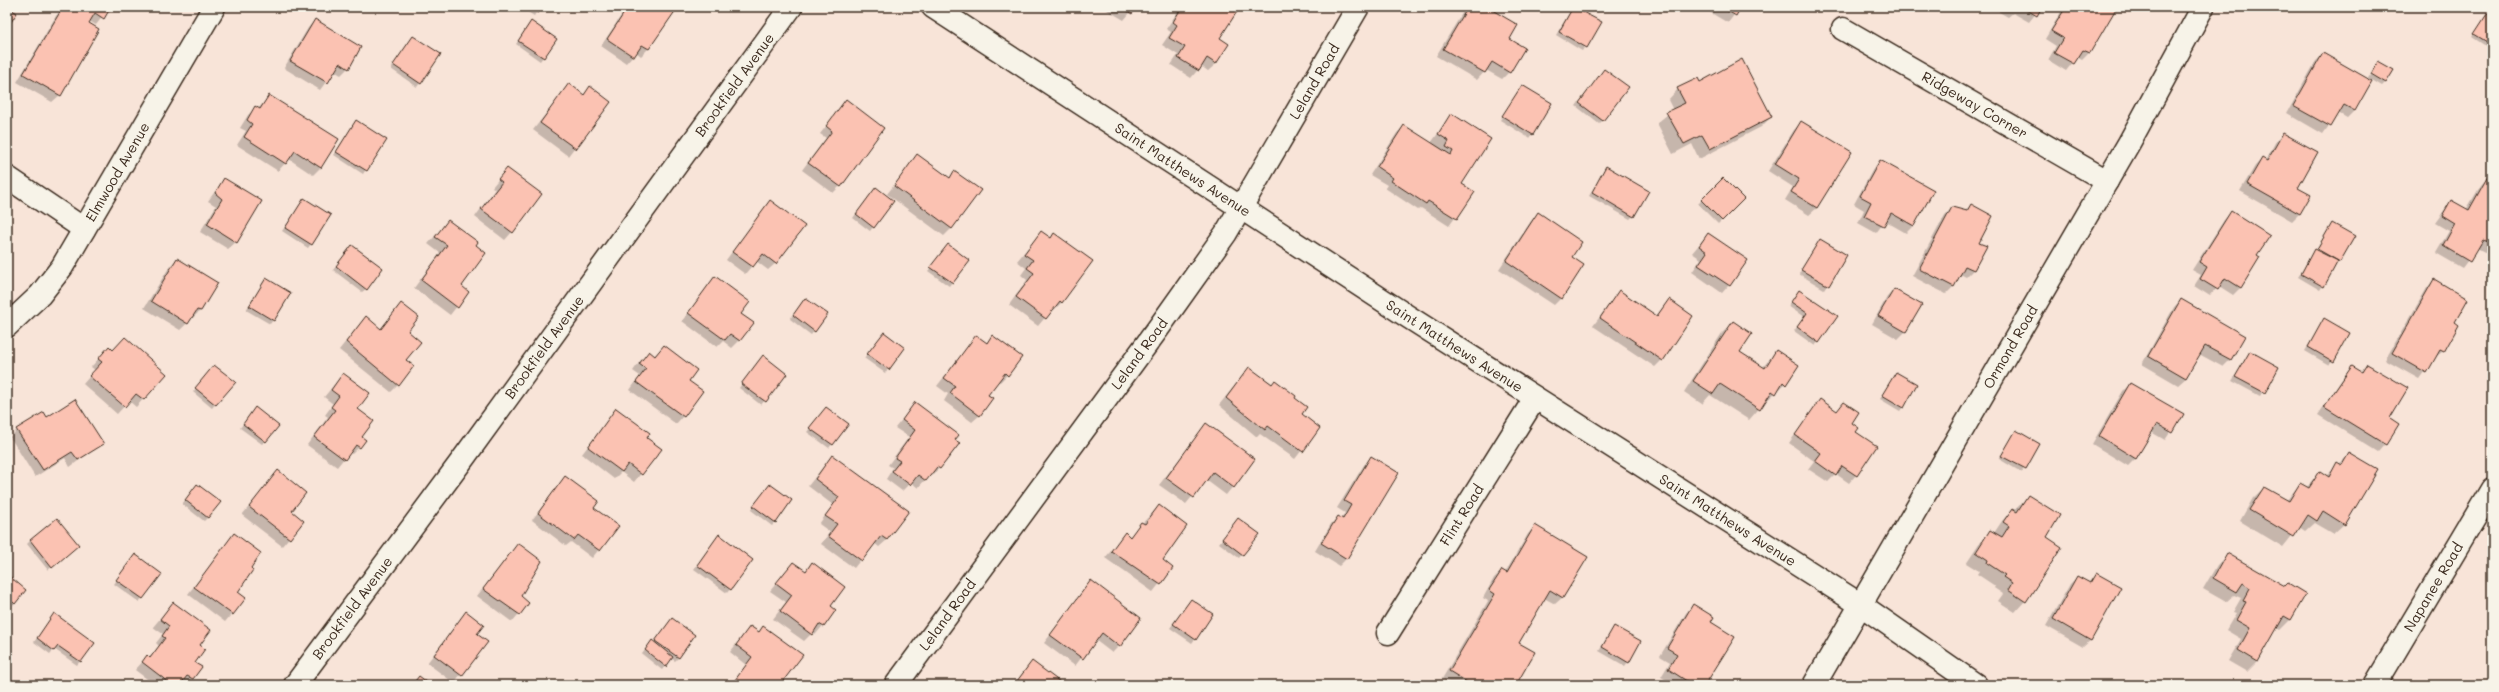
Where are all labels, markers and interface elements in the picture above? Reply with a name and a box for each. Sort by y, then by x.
street label: Brookfield Avenue [690,29,778,140]
street label: Leland Road [1285,40,1344,123]
street label: Ridgeway Corner [1919,66,2031,142]
street label: Saint Matthews Avenue [1111,118,1255,221]
street label: Elmwood Avenue [81,119,154,225]
street label: Brookfield Avenue [500,291,588,402]
street label: Saint Matthews Avenue [1383,295,1527,396]
street label: Ormond Road [1978,301,2042,392]
street label: Leland Road [1106,314,1172,393]
street label: Saint Matthews Avenue [1656,469,1800,570]
street label: Flint Road [1435,481,1488,549]
street label: Napanee Road [2399,539,2467,635]
street label: Brookfield Avenue [307,552,396,663]
street label: Leland Road [914,575,980,654]

